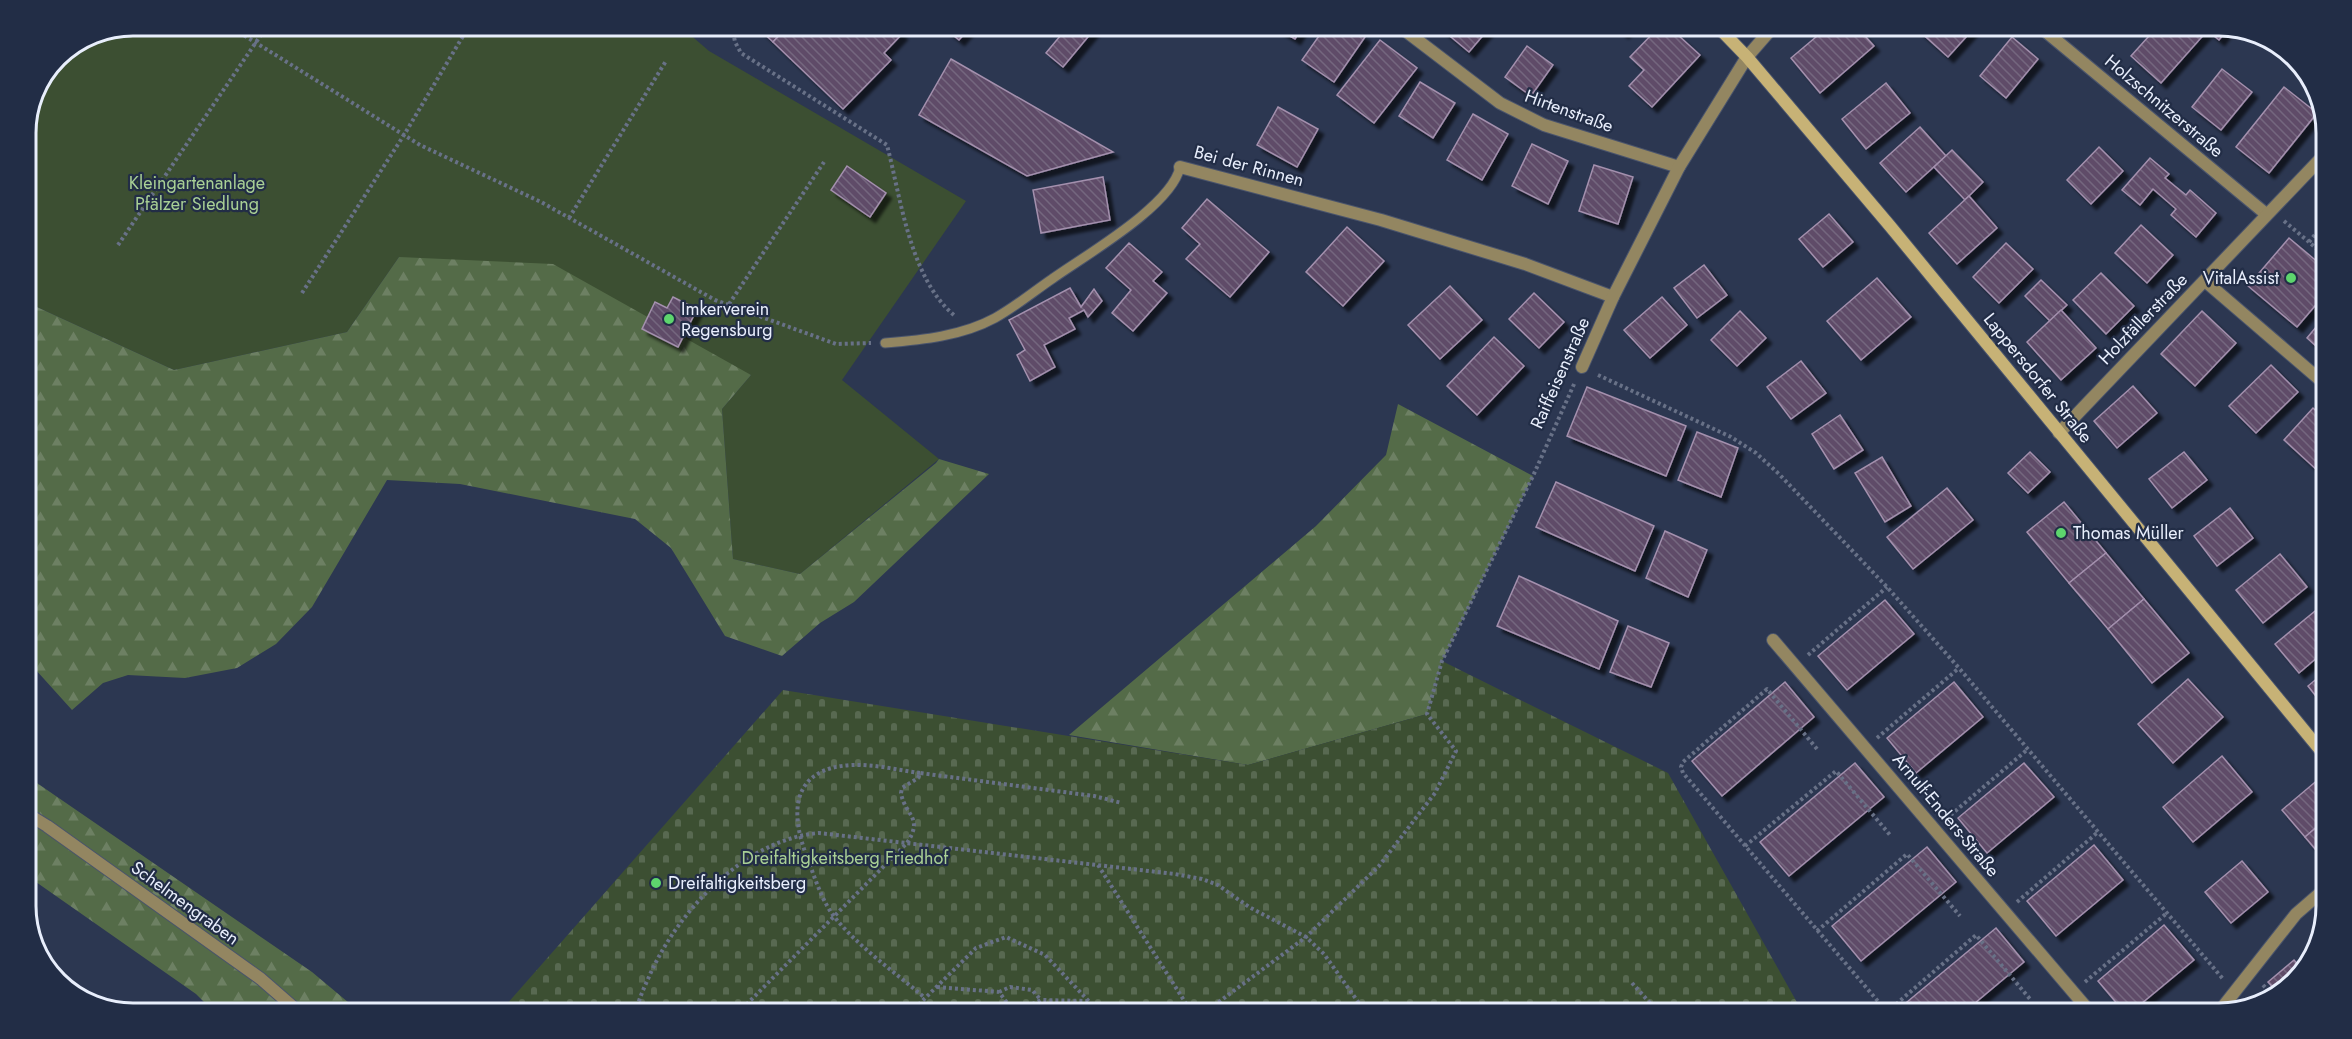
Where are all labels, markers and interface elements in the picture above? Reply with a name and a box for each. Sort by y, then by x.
street label: Holzschnitzerstraße [2099,48,2229,164]
street label: Hirtenstraße [1521,83,1617,139]
street label: Bei der Rinnen [1191,139,1307,193]
park label: Kleingartenanlage Pfälzer Siedlung [129,170,265,217]
place label: VitalAssist [2203,265,2280,291]
street label: Holzfällerstraße [2092,267,2194,371]
marker: VitalAssist [2284,271,2298,285]
place label: Imkerverein Regensburg [681,296,772,343]
street label: Lappersdorfer Straße [1977,307,2099,449]
marker: Imkerverein Regensburg [662,312,676,326]
street label: Raiffeisenstraße [1524,313,1596,433]
place label: Thomas Müller [2073,520,2185,546]
marker: Thomas Müller [2054,526,2068,540]
street label: Arnulf-Enders-Straße [1886,747,2006,883]
park label: Dreifaltigkeitsberg Friedhof [741,845,949,871]
street label: Schelmengraben [126,855,244,951]
place label: Dreifaltigkeitsberg [668,870,806,896]
marker: Dreifaltigkeitsberg [649,876,663,890]

